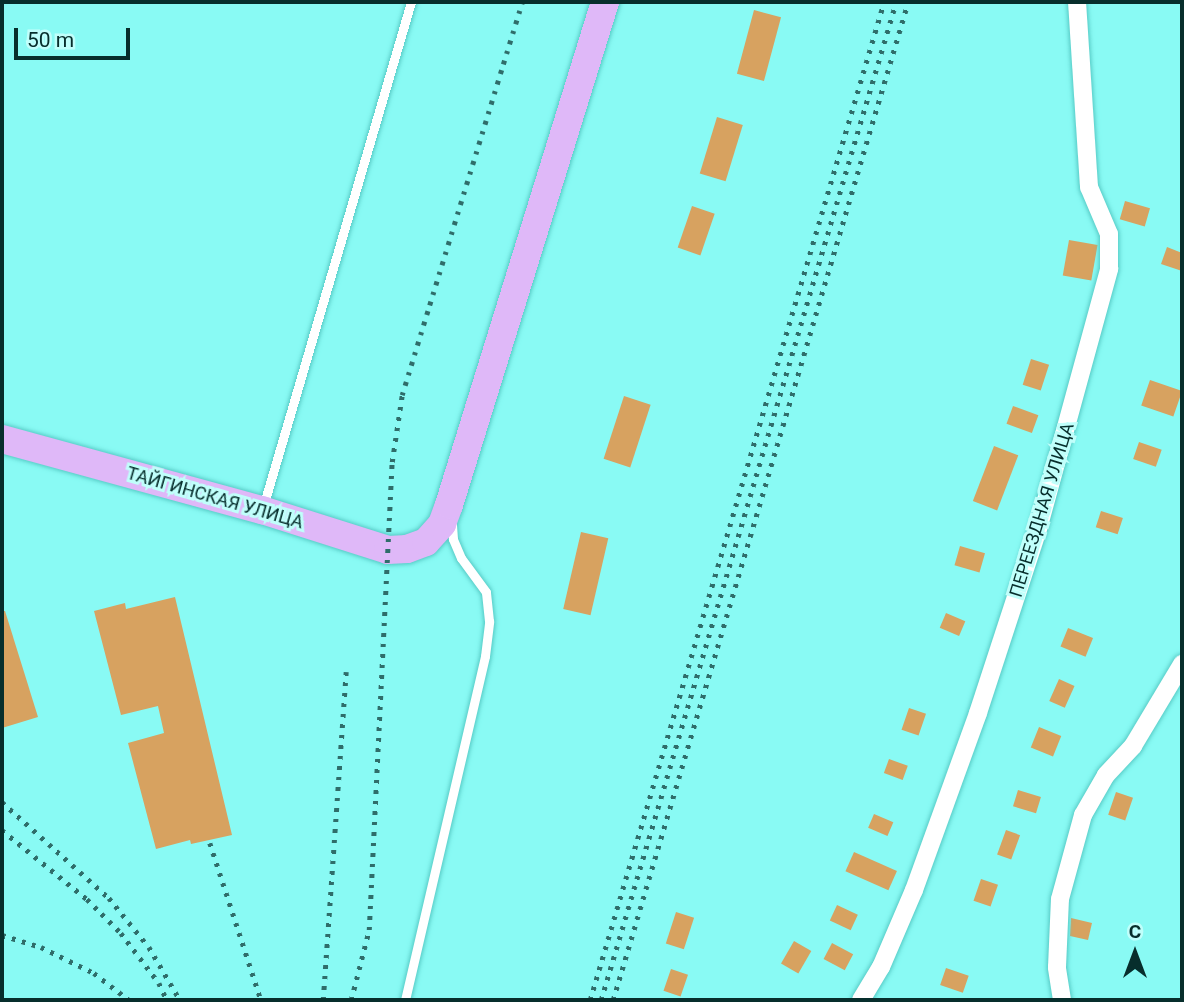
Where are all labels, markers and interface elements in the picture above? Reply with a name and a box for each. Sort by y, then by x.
scale bar [18,14,133,58]
text: 50 m [27,28,74,52]
street label: ПЕРЕЕЗДНАЯ УЛИЦА [1005,420,1079,600]
street label: ТАЙГИНСКАЯ УЛИЦА [124,462,306,534]
north arrow [1100,918,1170,988]
text: С [1129,920,1141,943]

